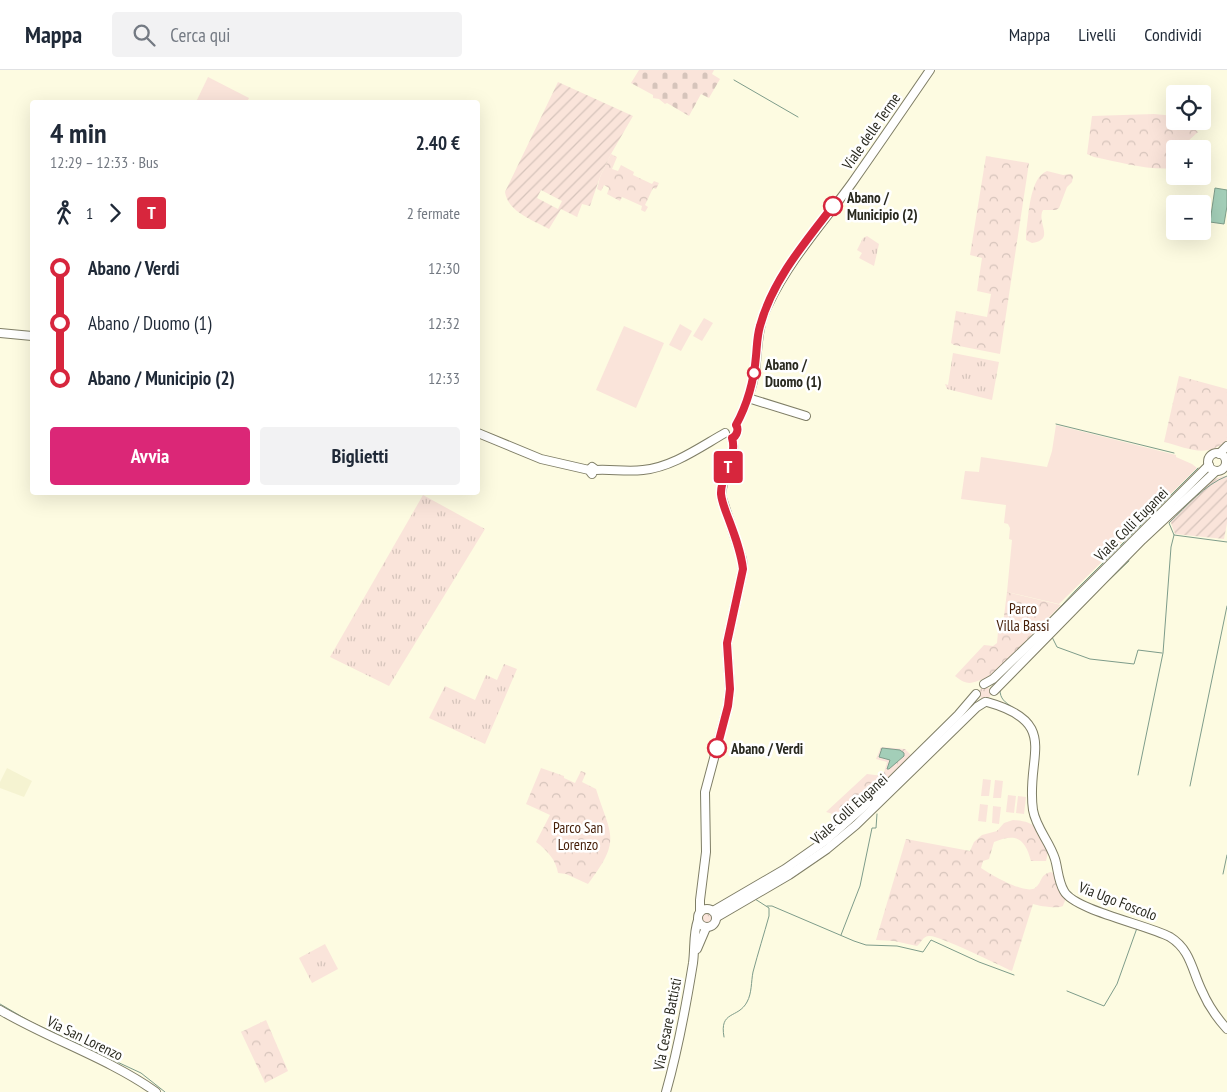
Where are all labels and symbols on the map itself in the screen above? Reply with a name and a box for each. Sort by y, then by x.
street label: Viale delle Terme [837,89,904,174]
place label: Abano / Municipio (2) [846,188,918,224]
marker: Abano / Municipio (2) [823,196,843,216]
place label: Abano / Duomo (1) [764,355,822,391]
marker: Abano / Duomo (1) [747,366,761,380]
line badge: T [712,451,744,483]
street label: Viale Colli Euganei [1089,483,1172,566]
park label: Parco Villa Bassi [996,599,1049,635]
marker: Abano / Verdi [707,738,727,758]
place label: Abano / Verdi [730,739,803,758]
street label: Viale Colli Euganei [806,770,891,849]
park label: Parco San Lorenzo [553,818,603,854]
street label: Via Ugo Foscolo [1075,877,1160,925]
street label: Via Cesare Battisti [649,976,685,1073]
street label: Via San Lorenzo [43,1011,126,1065]

